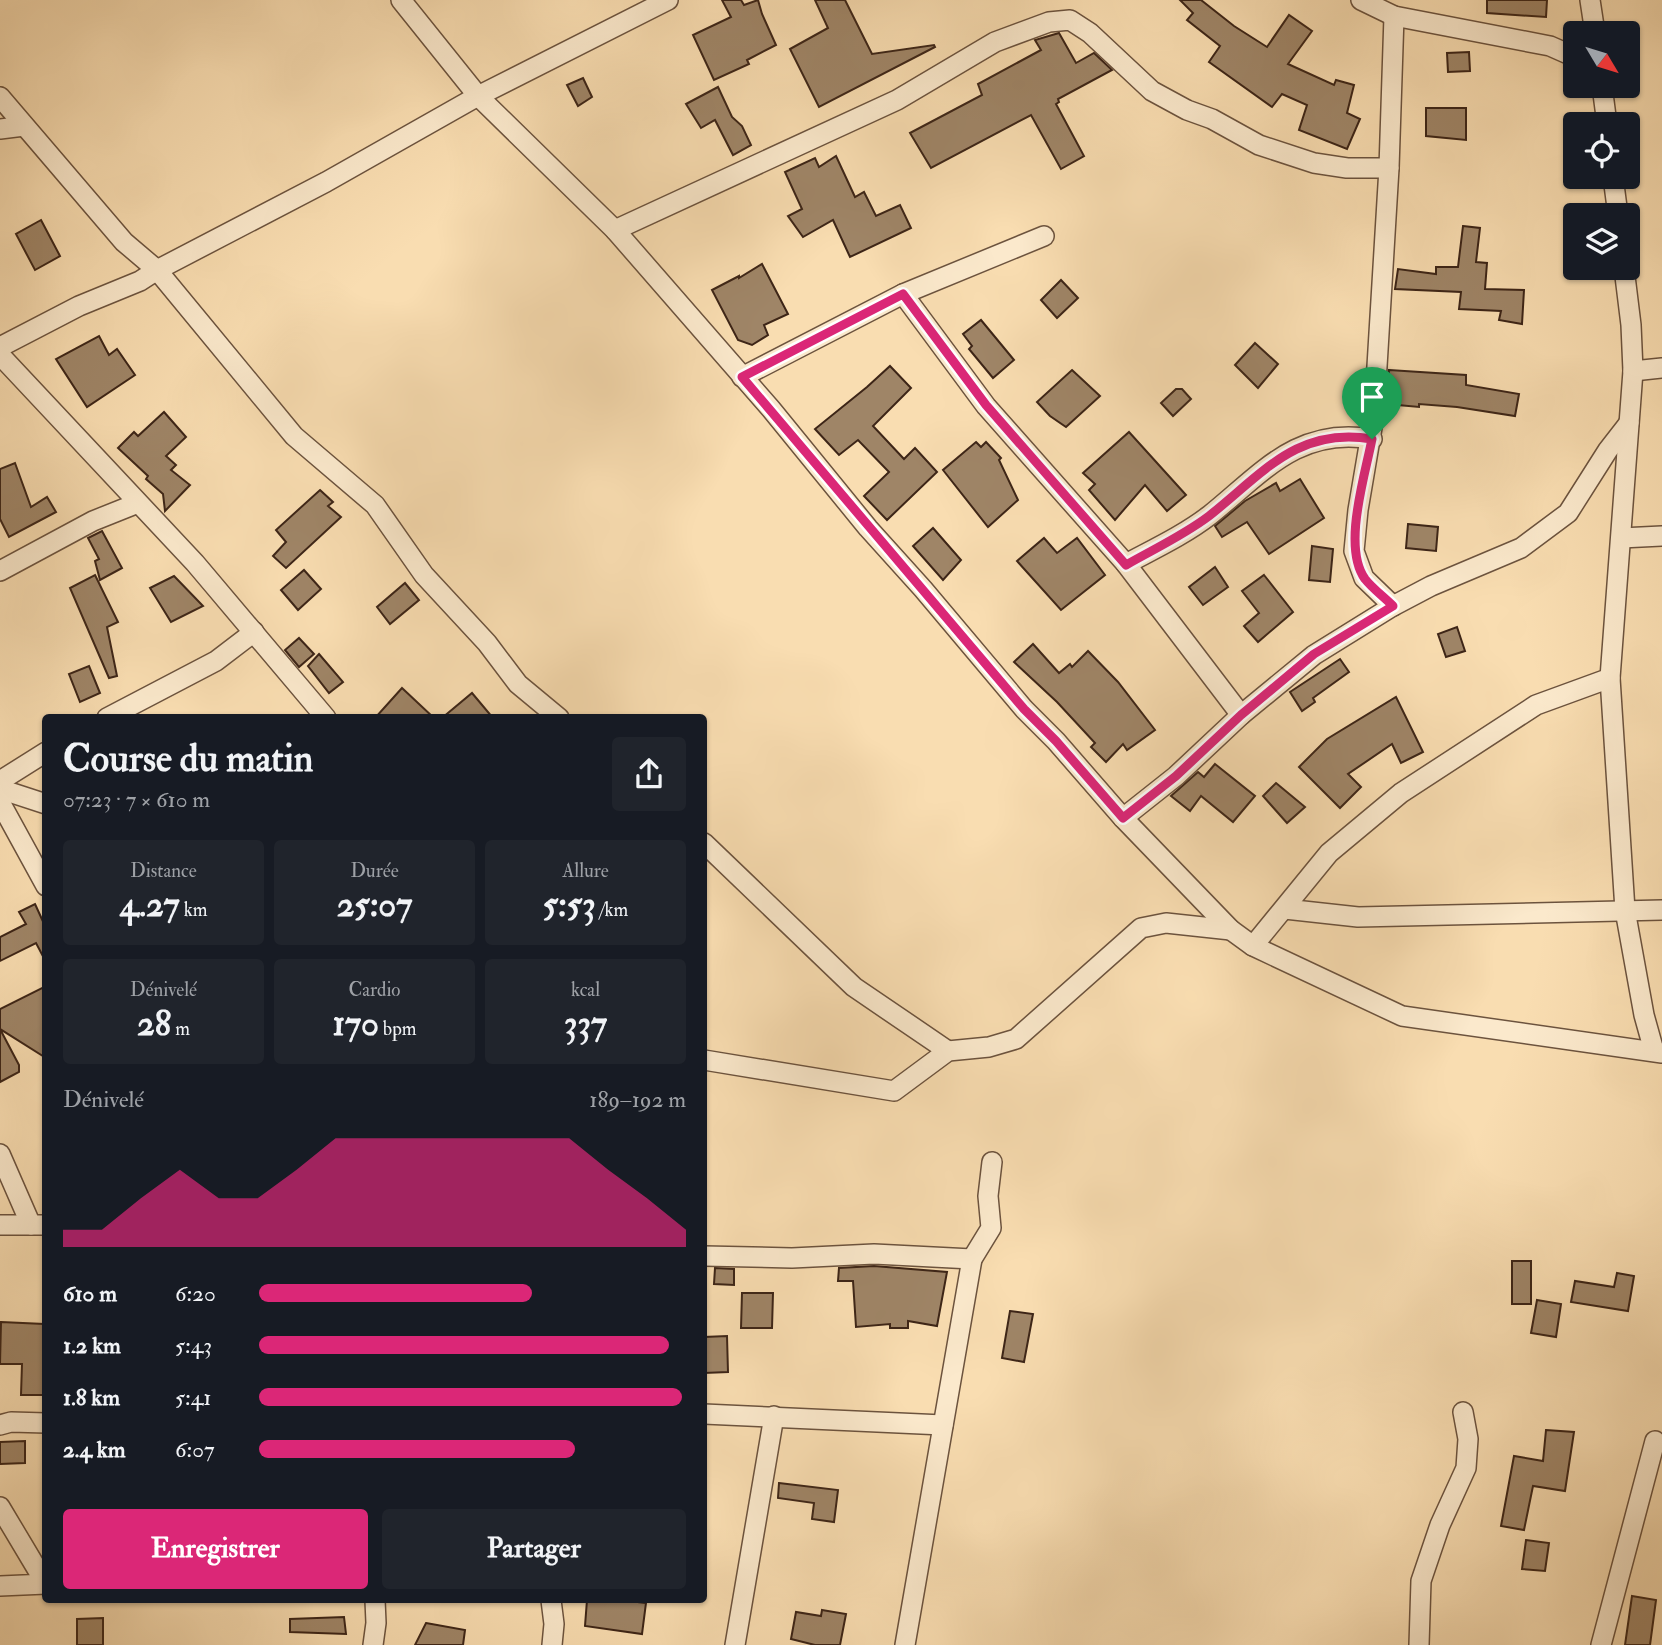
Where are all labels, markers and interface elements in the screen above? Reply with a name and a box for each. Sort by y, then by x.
north arrow [1563,21,1640,98]
map controls [1563,21,1640,280]
button: locate [1563,112,1640,189]
button: layers [1563,203,1640,280]
pin [1342,367,1402,439]
icon: arrive [1353,378,1391,416]
text: Course du matin [63,735,313,783]
button: share [612,737,686,811]
text: 07:23 · 7 × 610 m [63,785,210,814]
text: Distance [130,859,197,883]
text: Durée [350,859,399,883]
text: Allure [562,859,609,883]
text: 4.27 [120,883,180,927]
text: 25:07 [337,883,412,927]
text: 5:53 [543,883,596,927]
text: km [180,898,207,922]
text: /km [596,898,628,922]
text: Dénivelé [130,978,197,1002]
text: Cardio [348,978,401,1002]
text: kcal [571,978,600,1002]
text: 28 [137,1002,171,1046]
text: 170 [332,1002,379,1046]
text: 337 [564,1002,607,1046]
text: m [171,1017,190,1041]
text: bpm [379,1017,417,1041]
text: Dénivelé [63,1085,144,1114]
text: 189–192 m [589,1085,686,1114]
text: 610 m [63,1279,117,1308]
text: 6:20 [175,1279,216,1308]
text: 1.2 km [63,1331,121,1360]
text: 5:43 [175,1331,212,1360]
text: 1.8 km [63,1383,120,1412]
text: 5:41 [175,1383,211,1412]
text: 2.4 km [63,1435,126,1464]
text: 6:07 [175,1435,215,1464]
button: Enregistrer [63,1509,368,1589]
button: Partager [382,1509,686,1589]

